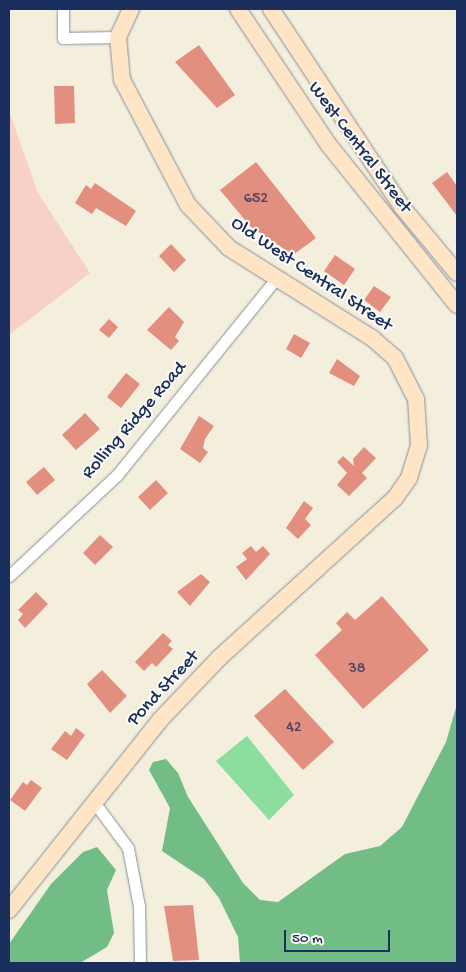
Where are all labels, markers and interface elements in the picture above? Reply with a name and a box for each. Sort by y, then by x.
street label: West Central Street [302,78,416,218]
house number: 652 [244,190,268,210]
street label: Old West Central Street [226,212,396,338]
street label: Rolling Ridge Road [78,358,192,484]
street label: Pond Street [123,646,205,732]
house number: 38 [348,660,366,680]
house number: 42 [286,719,302,739]
scale bar [286,920,392,952]
text: 50 m [292,930,323,948]

